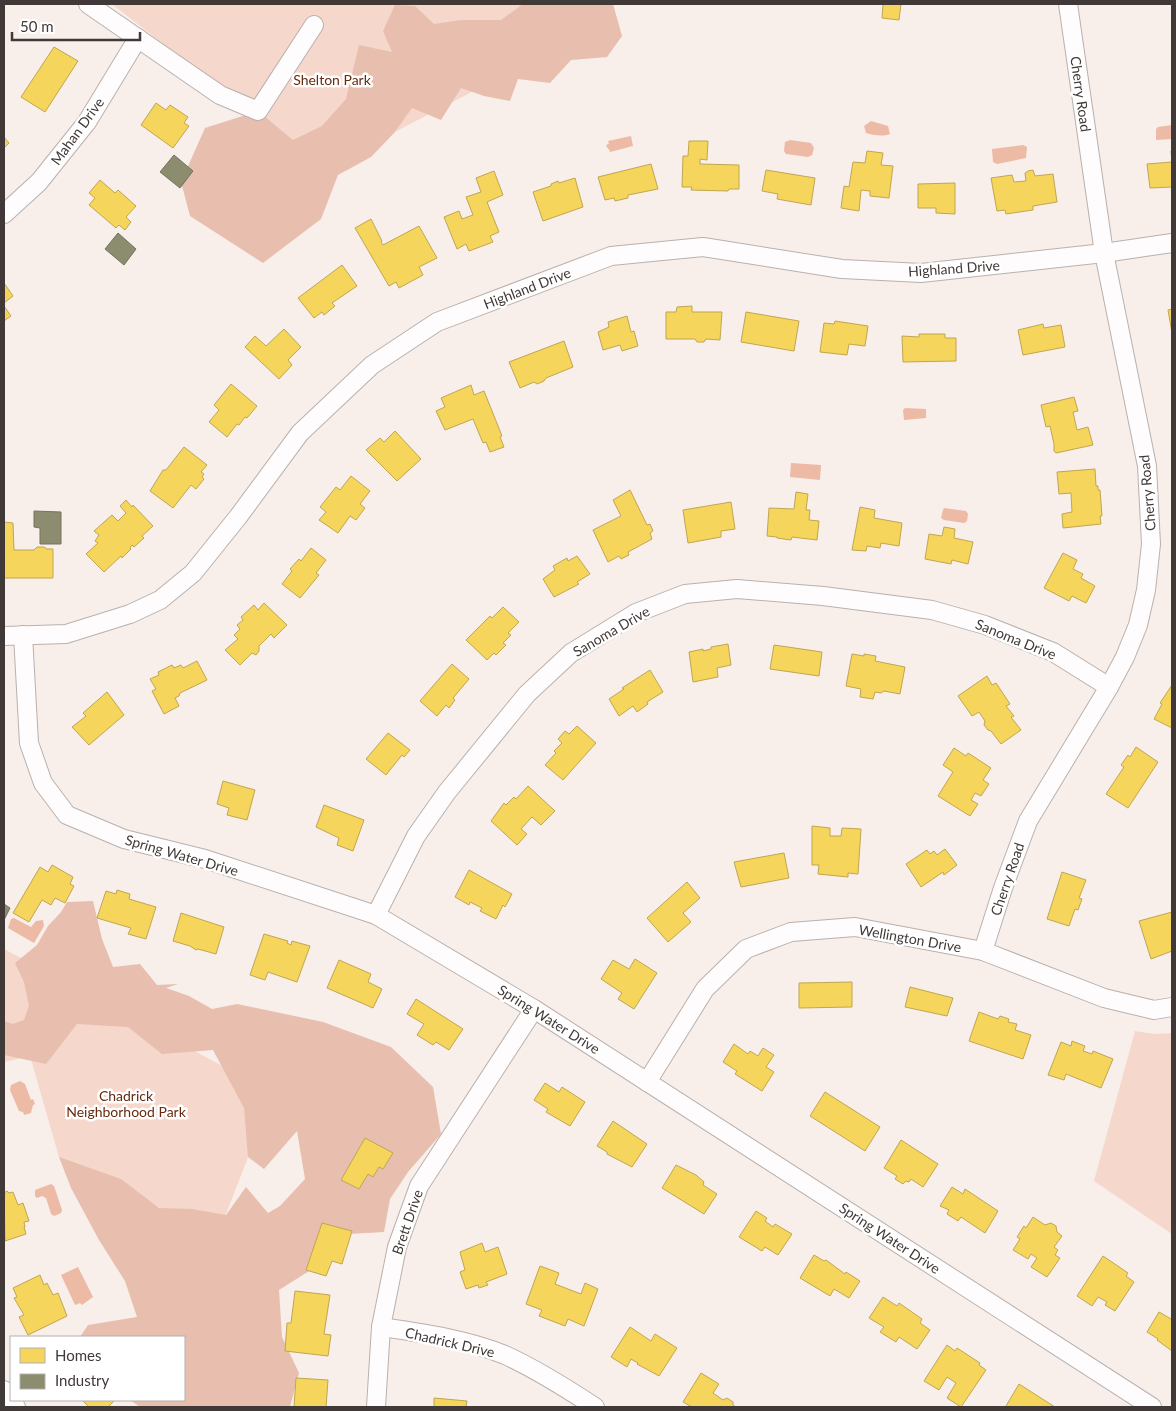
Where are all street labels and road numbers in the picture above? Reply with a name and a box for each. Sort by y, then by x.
street label: Cherry Road [1067,55,1095,133]
street label: Mahan Drive [47,94,107,168]
street label: Highland Drive [908,256,1000,280]
street label: Highland Drive [481,264,573,312]
street label: Cherry Road [1135,454,1159,532]
street label: Sanoma Drive [570,602,652,660]
street label: Sanoma Drive [973,615,1059,663]
street label: Spring Water Drive [123,831,241,879]
street label: Cherry Road [987,840,1027,918]
street label: Wellington Drive [857,921,963,955]
street label: Spring Water Drive [495,981,603,1057]
street label: Brett Drive [388,1187,426,1257]
street label: Spring Water Drive [836,1199,944,1277]
street label: Chadrick Drive [404,1323,496,1361]

